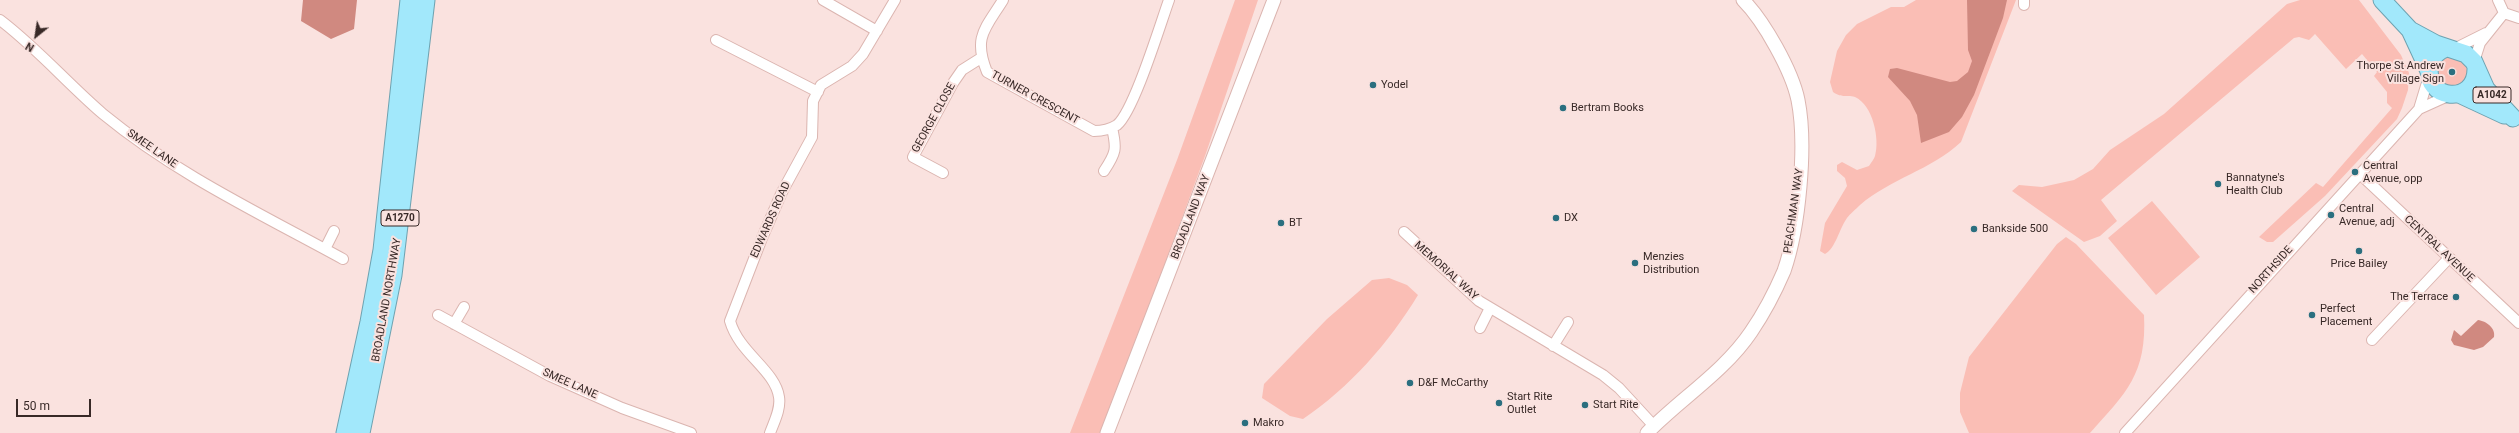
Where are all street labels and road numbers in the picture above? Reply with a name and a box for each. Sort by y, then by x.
street label: TURNER CRESCENT [989,68,1081,128]
street label: GEORGE CLOSE [909,81,959,155]
road number: A1042 [2473,87,2511,103]
street label: SMEE LANE [124,127,180,171]
street label: PEACHMAN WAY [1782,168,1806,254]
street label: BROADLAND WAY [1169,173,1213,261]
street label: EDWARDS ROAD [748,180,794,260]
road number: A1270 [381,210,419,226]
street label: CENTRAL AVENUE [2401,213,2477,285]
street label: BROADLAND NORTHWAY [370,237,404,363]
street label: MEMORIAL WAY [1411,239,1481,303]
street label: NORTHSIDE [2246,244,2296,296]
street label: SMEE LANE [541,366,599,402]

